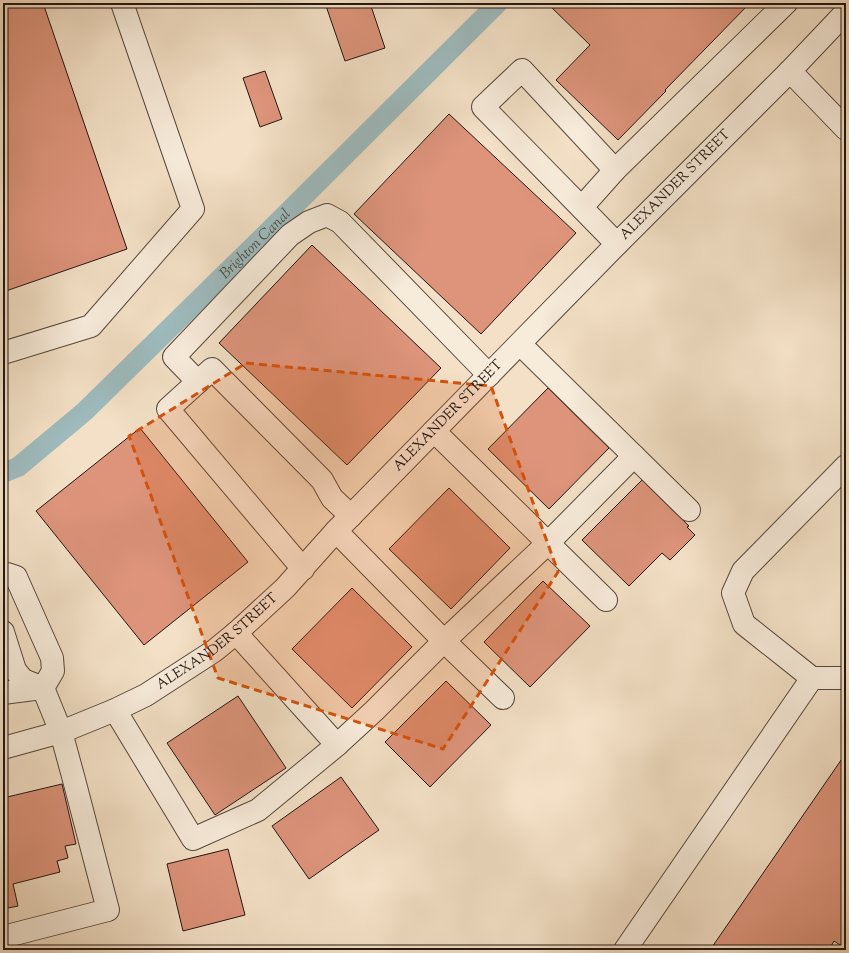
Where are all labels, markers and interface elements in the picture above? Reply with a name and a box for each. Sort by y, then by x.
street label: ALEXANDER STREET [616,125,736,245]
water label: Brighton Canal [215,204,296,284]
street label: ALEXANDER STREET [389,356,508,476]
street label: ALEXANDER STREET [153,589,283,695]

